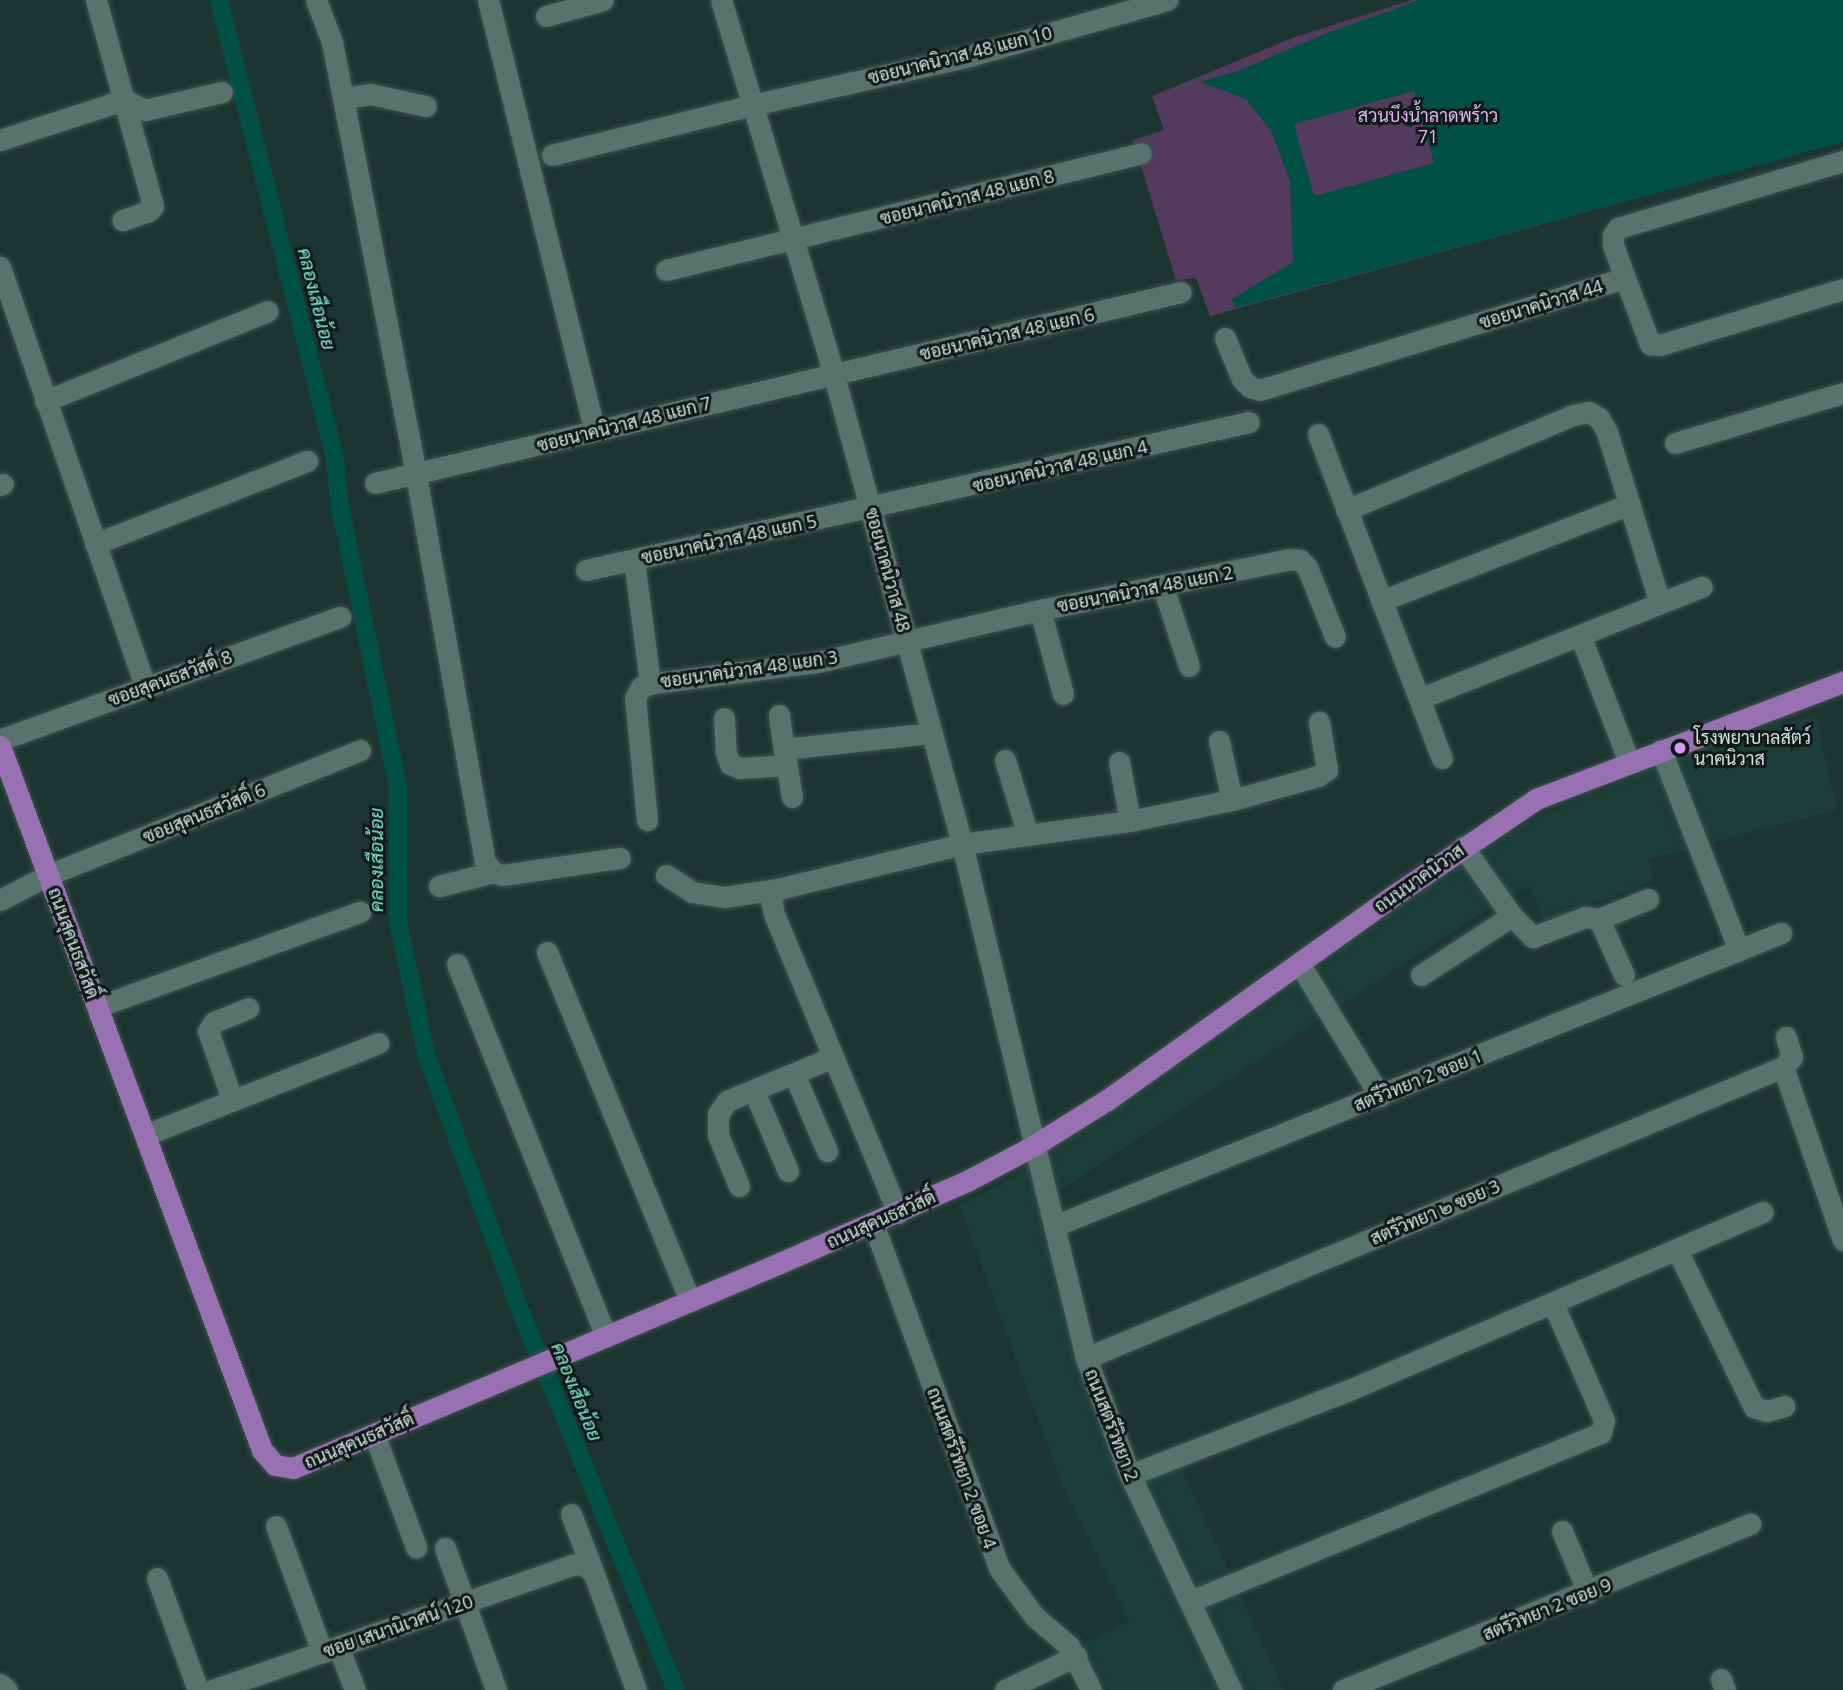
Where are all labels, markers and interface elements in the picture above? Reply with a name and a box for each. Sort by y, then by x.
street label: ซอยนาคนิวาส 48 แยก 10 [866,22,1054,88]
park label: สวนบึงน้ำลาดพร้าว 71 [1358,105,1498,148]
street label: ซอยนาคนิวาส 48 แยก 8 [878,165,1056,229]
water label: คลองเสือน้อย [292,246,340,352]
street label: ซอยนาคนิวาส 44 [1477,275,1605,333]
street label: ซอยนาคนิวาส 48 แยก 6 [917,303,1097,365]
street label: ซอยนาคนิวาส 48 แยก 7 [535,392,713,456]
street label: ซอยนาคนิวาส 48 แยก 4 [970,435,1150,497]
street label: ซอยนาคนิวาส 48 [861,505,915,635]
street label: ซอยนาคนิวาส 48 แยก 5 [639,510,819,568]
street label: ซอยนาคนิวาส 48 แยก 2 [1055,561,1235,617]
street label: ซอยสุคนธสวัสดิ์ 8 [105,646,235,710]
street label: ซอยนาคนิวาส 48 แยก 3 [659,646,839,692]
place label: โรงพยาบาลสัตว์ นาคนิวาส [1694,727,1811,770]
marker: โรงพยาบาลสัตว์ นาคนิวาส [1672,740,1688,756]
street label: ซอยสุคนธสวัสดิ์ 6 [140,779,268,847]
water label: คลองเสือน้อย [366,808,388,912]
street label: ถนนนาคนิวาส [1370,839,1468,917]
street label: ถนนสุคนธสวัสดิ์ [44,884,104,1002]
street label: สตรีวิทยา 2 ซอย 1 [1351,1044,1485,1116]
street label: สตรีวิทยา ๒ ซอย 3 [1367,1175,1503,1249]
street label: ถนนสุคนธสวัสดิ์ [823,1185,939,1253]
water label: คลองเสือน้อย [546,1339,606,1445]
street label: ถนนสตรีวิทยา 2 [1081,1366,1143,1484]
street label: ถนนสตรีวิทยา 2 ซอย 4 [923,1384,1001,1552]
street label: ถนนสุคนธสวัสดิ์ [301,1407,417,1473]
street label: สตรีวิทยา 2 ซอย 9 [1480,1573,1614,1645]
street label: ซอย เสนานิเวศน์ 120 [320,1590,476,1662]

